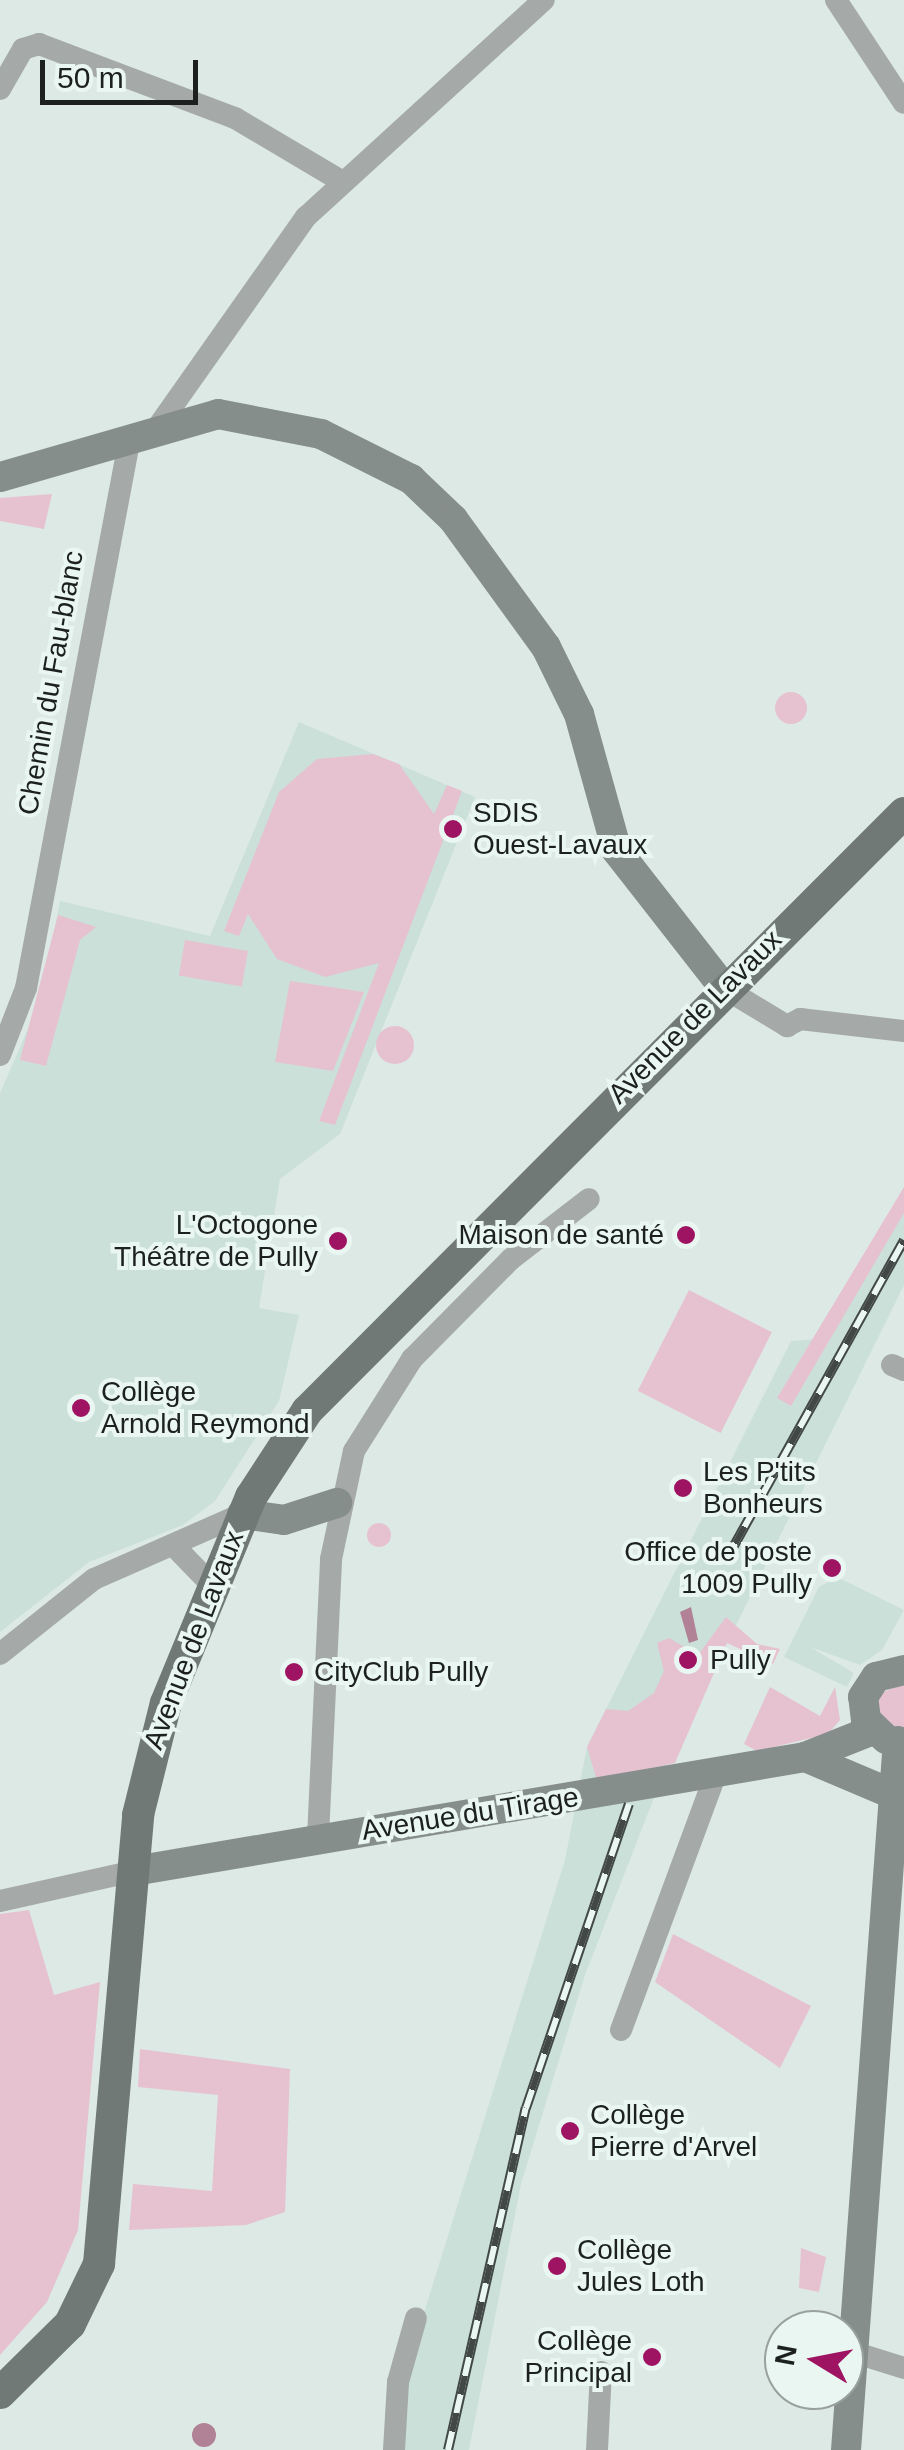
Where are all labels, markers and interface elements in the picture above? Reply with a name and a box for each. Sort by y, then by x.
scale bar [45,40,202,102]
text: 50 m [57,61,124,94]
street label: Chemin du Fau-blanc [11,548,91,818]
place label: SDIS Ouest-Lavaux [473,796,647,862]
marker: SDIS Ouest-Lavaux [442,818,464,840]
street label: Avenue de Lavaux [601,923,789,1111]
place label: L'Octogone Théâtre de Pully [114,1208,318,1274]
place label: Maison de santé [459,1218,664,1252]
marker: Maison de santé [673,1222,699,1248]
marker: L'Octogone Théâtre de Pully [327,1230,349,1252]
place label: Collège Arnold Reymond [101,1375,310,1441]
marker: Collège Arnold Reymond [70,1397,92,1419]
place label: Les P'tits Bonheurs [703,1455,823,1521]
marker: Les P'tits Bonheurs [672,1477,694,1499]
street label: Avenue de Lavaux [137,1526,251,1754]
place label: Office de poste 1009 Pully [624,1535,812,1601]
marker: Office de poste 1009 Pully [821,1557,843,1579]
place label: Pully [710,1643,771,1677]
marker: Pully [675,1647,701,1673]
place label: CityClub Pully [314,1655,488,1689]
marker: CityClub Pully [283,1661,305,1683]
street label: Avenue du Tirage [359,1780,581,1848]
place label: Collège Pierre d'Arvel [590,2098,757,2164]
marker: Collège Pierre d'Arvel [559,2120,581,2142]
place label: Collège Jules Loth [577,2233,705,2299]
marker: Collège Jules Loth [546,2255,568,2277]
north arrow [764,2310,864,2410]
place label: Collège Principal [525,2324,632,2390]
text: N [769,2342,803,2368]
marker: Collège Principal [641,2346,663,2368]

